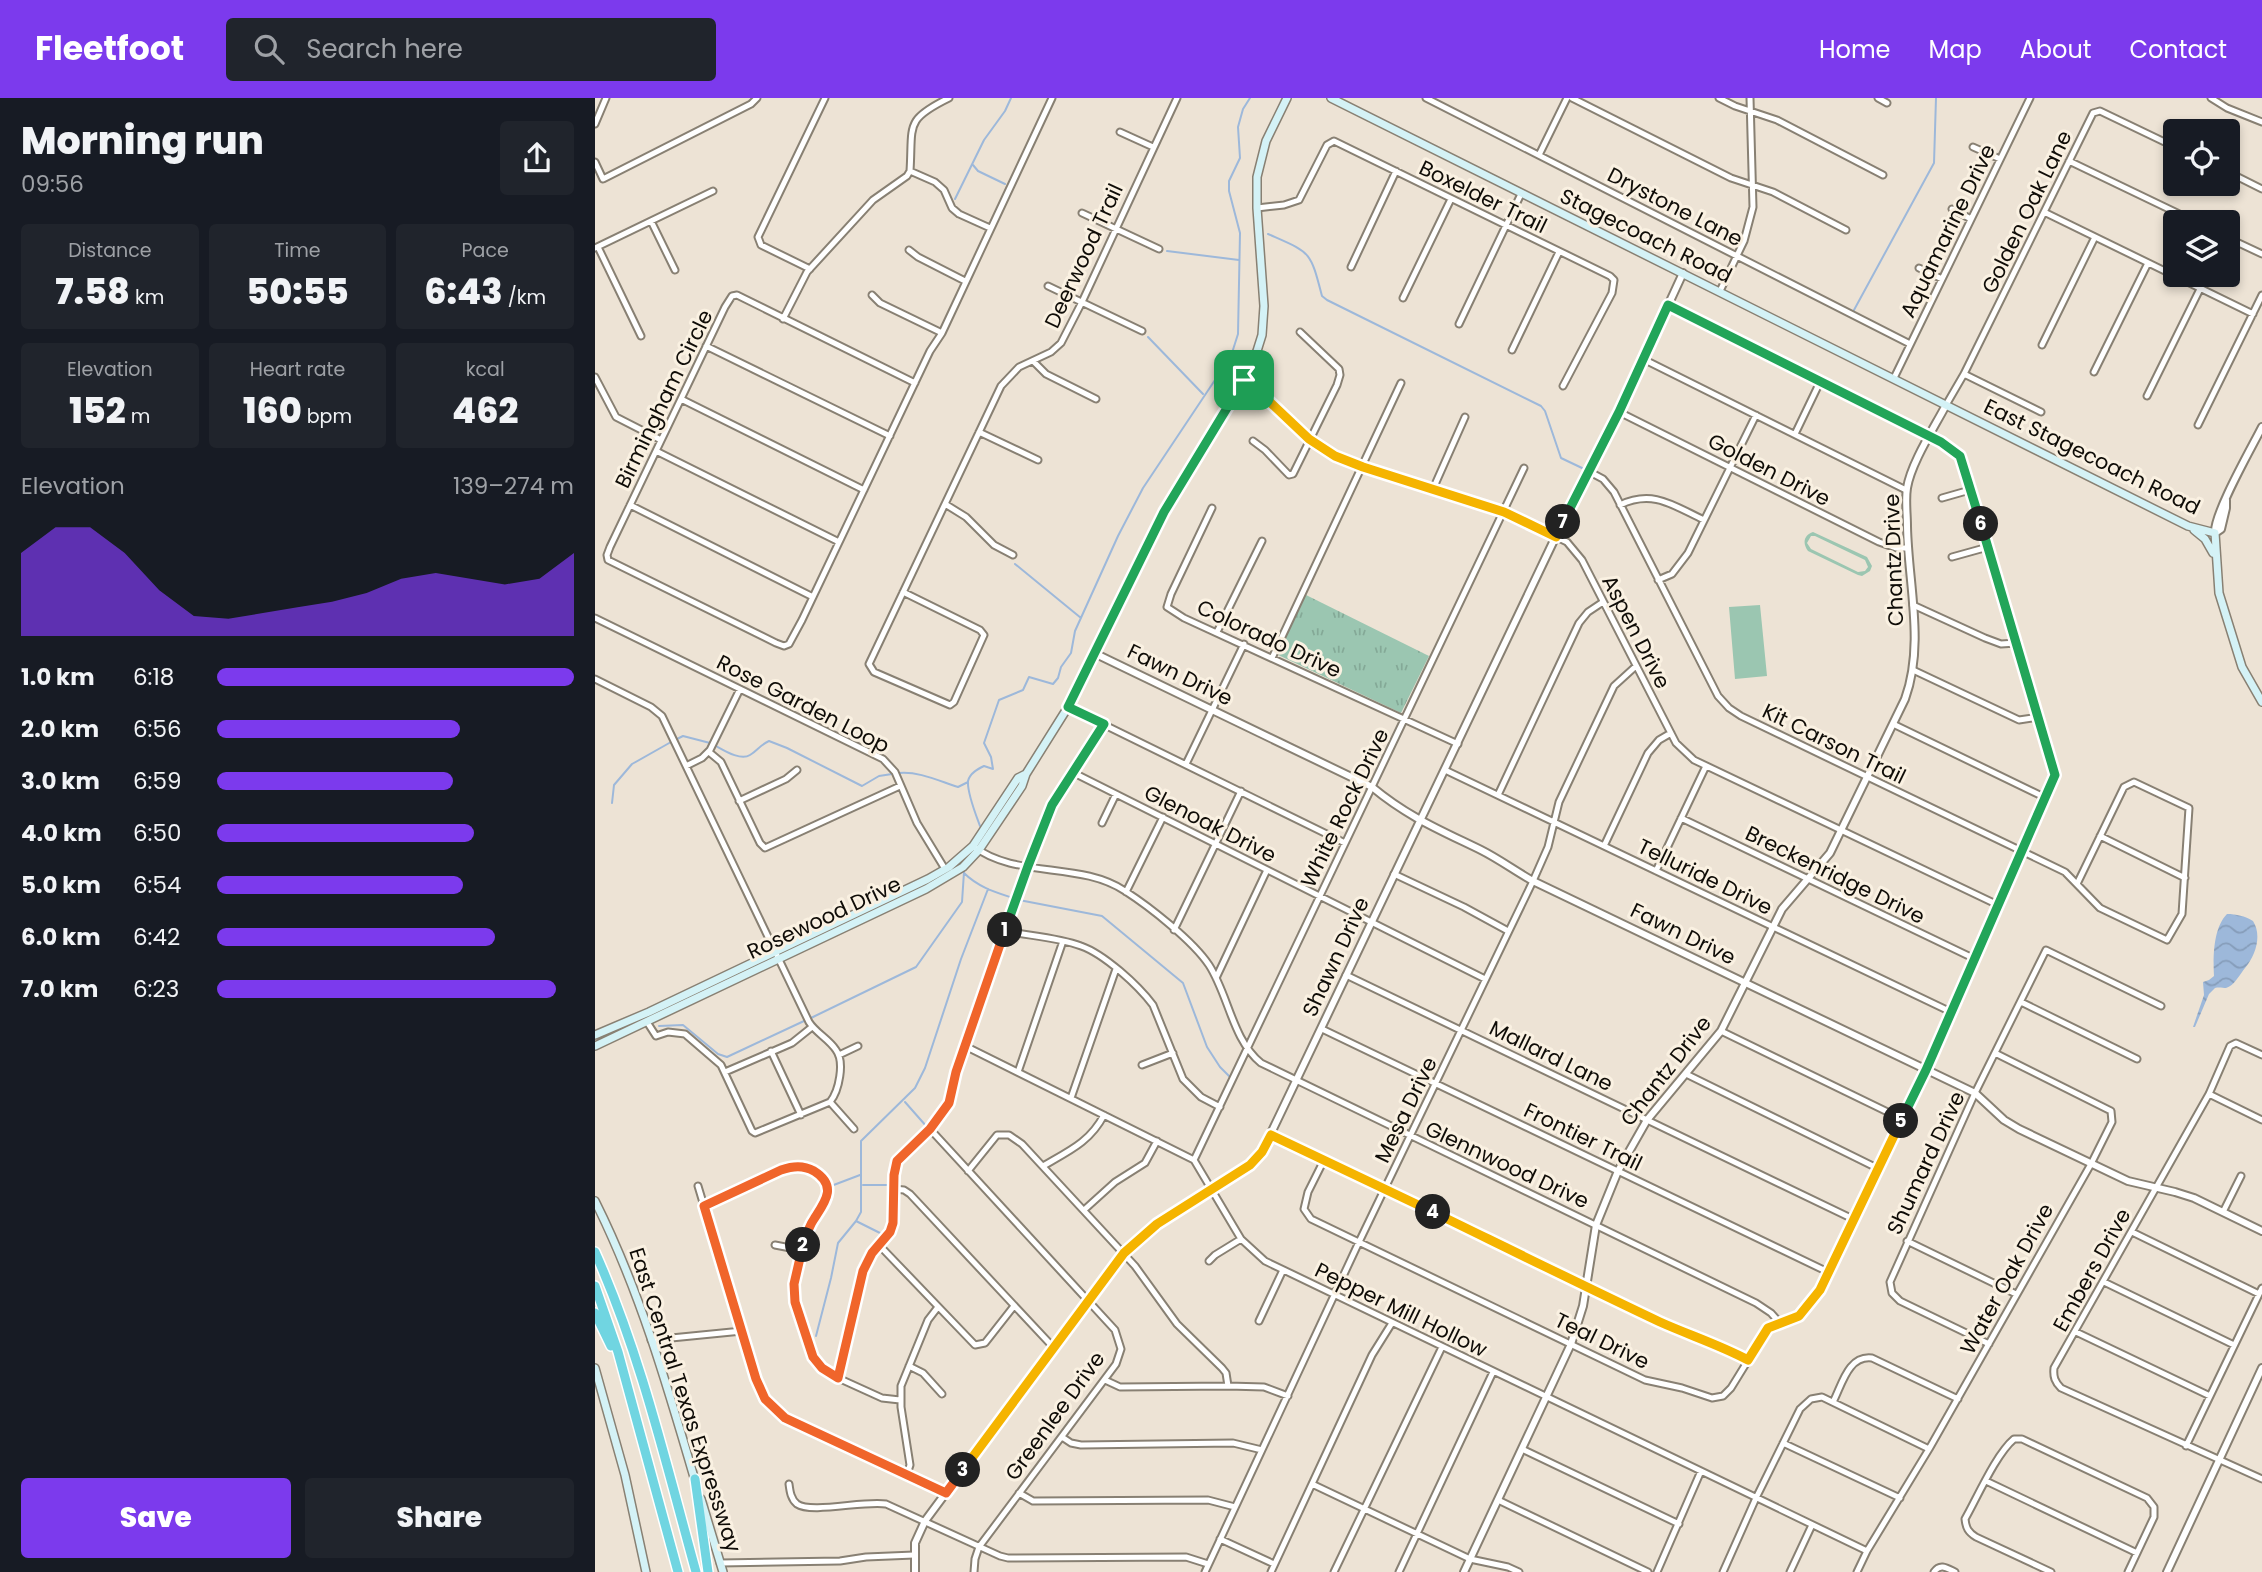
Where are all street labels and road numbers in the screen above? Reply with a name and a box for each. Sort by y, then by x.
street label: Golden Oak Lane [1974,125,2079,298]
street label: Aquamarine Drive [1893,139,2002,322]
street label: Boxelder Trail [1414,153,1552,240]
street label: Drystone Lane [1603,160,1748,253]
street label: Deerwood Trail [1037,179,1130,333]
street label: Stagecoach Road [1555,181,1737,290]
street label: Birmingham Circle [608,305,719,493]
street label: East Stagecoach Road [1979,391,2205,522]
street label: Golden Drive [1703,426,1835,513]
street label: Chantz Drive [1877,493,1910,627]
street label: Aspen Drive [1595,570,1678,694]
street label: Colorado Drive [1192,592,1346,685]
street label: Fawn Drive [1123,637,1238,713]
street label: Rose Garden Loop [712,647,895,760]
street label: Kit Carson Trail [1758,696,1911,791]
street label: White Rock Drive [1294,723,1396,892]
street label: Glenoak Drive [1139,778,1281,869]
street label: Breckenridge Drive [1741,818,1930,931]
street label: Telluride Drive [1633,831,1777,922]
street label: Rosewood Drive [742,869,905,966]
street label: Shawn Drive [1295,892,1376,1021]
street label: Fawn Drive [1626,896,1741,972]
street label: Chantz Drive [1613,1009,1718,1132]
street label: Mallard Lane [1485,1013,1618,1098]
street label: Mesa Drive [1367,1052,1444,1168]
street label: Shumard Drive [1880,1086,1972,1239]
street label: Frontier Trail [1519,1095,1647,1178]
street label: Glennwood Drive [1420,1114,1594,1215]
street label: Water Oak Drive [1953,1198,2060,1360]
street label: Embers Drive [2046,1203,2137,1337]
street label: East Central Texas Expressway [622,1244,749,1556]
street label: Pepper Mill Hollow [1310,1255,1492,1364]
street label: Teal Drive [1550,1305,1654,1376]
street label: Greenlee Drive [998,1345,1111,1486]

